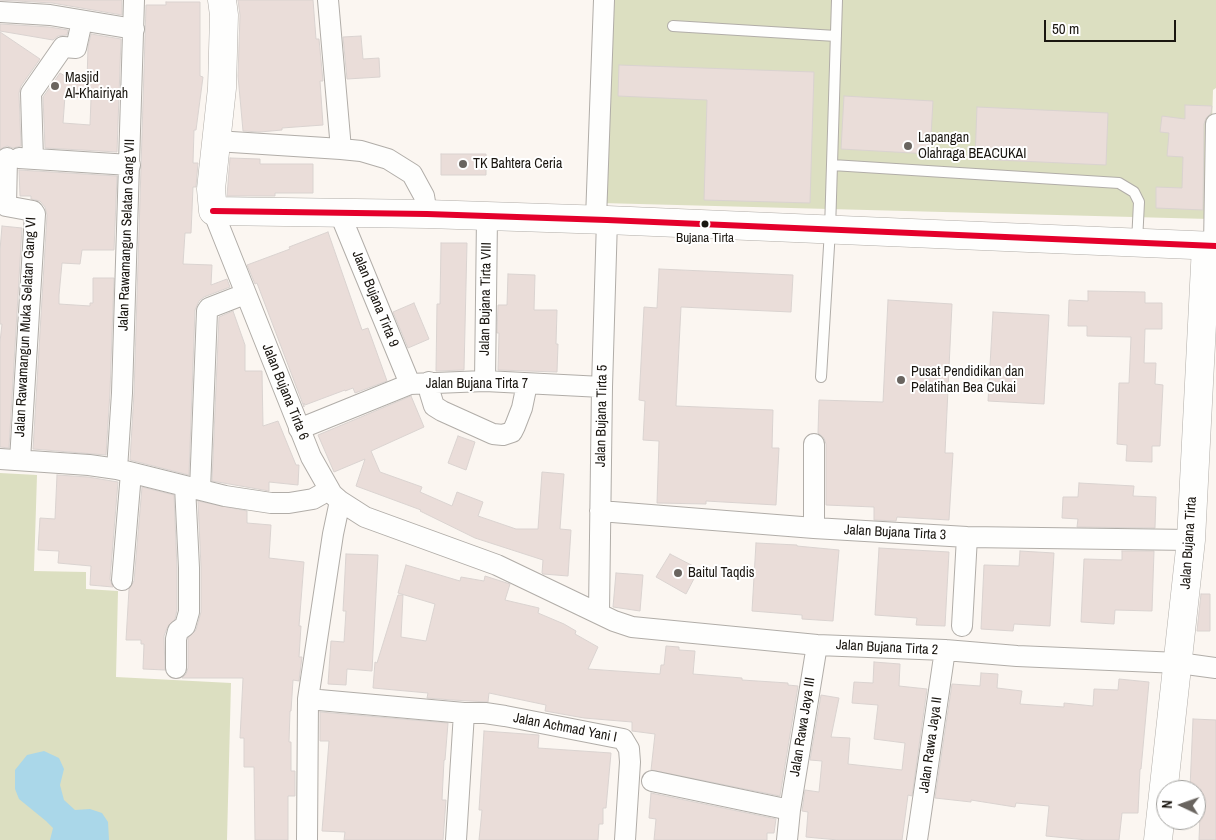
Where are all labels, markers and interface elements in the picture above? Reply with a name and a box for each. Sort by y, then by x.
scale bar [1046,10,1178,42]
text: 50 m [1052,18,1079,39]
place label: Masjid Al-Khairiyah [65,70,128,102]
marker: Masjid Al-Khairiyah [49,80,61,92]
place label: Lapangan Olahraga BEACUKAI [918,130,1026,162]
street label: Jalan Rawamangun Selatan Gang VII [115,139,139,331]
marker: Lapangan Olahraga BEACUKAI [902,140,914,152]
place label: TK Bahtera Ceria [473,156,562,172]
marker: TK Bahtera Ceria [457,158,469,170]
street label: Jalan Rawamangun Muka Selatan Gang VI [12,217,40,437]
marker: Bujana Tirta [700,219,710,229]
place label: Bujana Tirta [676,231,734,247]
street label: Jalan Bujana Tirta VIII [477,242,495,356]
street label: Jalan Bujana Tirta 9 [348,248,402,350]
street label: Jalan Bujana Tirta 6 [258,341,312,443]
place label: Pusat Pendidikan dan Pelatihan Bea Cukai [911,364,1024,397]
street label: Jalan Bujana Tirta 5 [593,365,611,467]
marker: Pusat Pendidikan dan Pelatihan Bea Cukai [895,374,907,386]
street label: Jalan Bujana Tirta 7 [426,376,528,392]
street label: Jalan Bujana Tirta [1177,496,1201,590]
street label: Jalan Bujana Tirta 3 [843,522,947,544]
place label: Baitul Taqdis [688,565,755,581]
marker: Baitul Taqdis [672,567,684,579]
street label: Jalan Bujana Tirta 2 [835,637,939,659]
street label: Jalan Rawa Jaya III [787,676,819,778]
street label: Jalan Rawa Jaya II [916,696,946,794]
street label: Jalan Achmad Yani I [512,710,618,746]
north arrow [1156,780,1206,830]
text: N [1158,800,1176,809]

